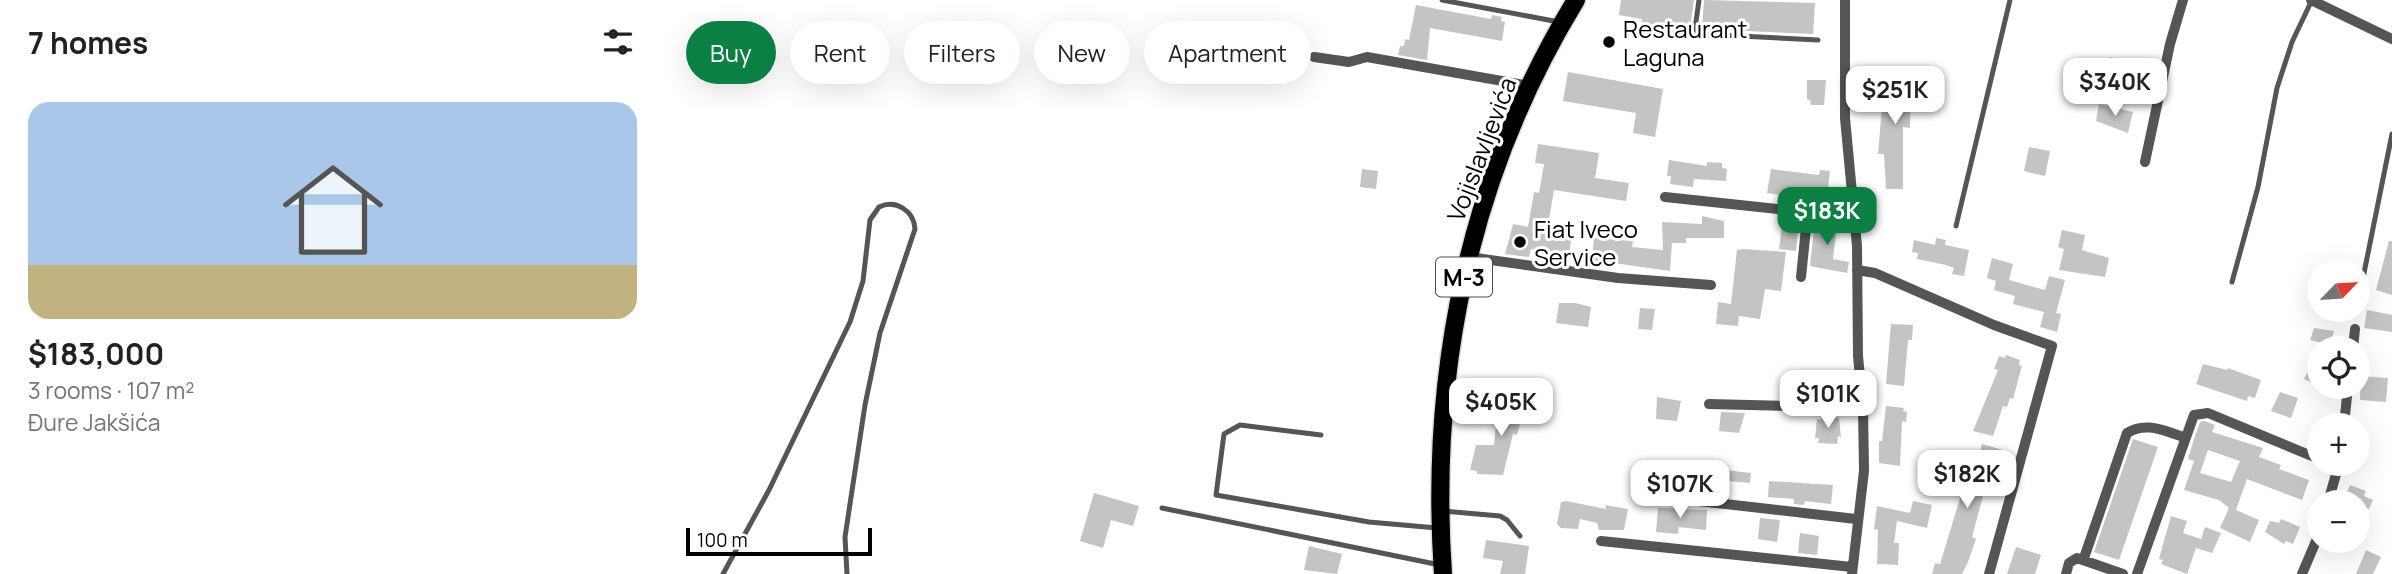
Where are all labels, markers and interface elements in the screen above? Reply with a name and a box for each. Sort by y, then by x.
place label: Restaurant Laguna [1623,12,1747,73]
chip: Buy [686,21,776,84]
chip: Rent [790,21,890,84]
chip: Filters [904,21,1020,84]
chip: New [1034,21,1130,84]
chip: Apartment [1144,21,1311,84]
text: 7 homes [28,22,148,63]
icon: filters [599,23,637,61]
marker: Restaurant Laguna [1601,34,1617,50]
pin: $340K [2066,58,2164,118]
text: $340K [2079,65,2151,97]
pin: $251K [1846,66,1944,126]
street label: Vojislavljevića [1438,72,1524,226]
text: $251K [1862,73,1928,105]
icon: home [270,147,396,273]
pin: $183K [1778,188,1876,247]
text: $183K [1794,194,1860,226]
place label: Fiat Iveco Service [1534,212,1638,273]
marker: Fiat Iveco Service [1512,234,1528,250]
road number: M-3 [1436,258,1492,296]
north arrow [2307,259,2369,322]
map controls [2307,259,2370,553]
text: $183,000 [28,333,164,374]
button: locate [2307,336,2370,399]
pin: $101K [1779,370,1877,430]
text: 3 rooms · 107 m² [28,374,194,406]
text: $101K [1796,377,1860,409]
pin: $405K [1452,378,1550,438]
text: $405K [1465,385,1537,417]
text: Đure Jakšića [28,406,161,438]
button: + [2307,413,2370,476]
pin: $182K [1918,450,2016,510]
text: $182K [1933,457,2001,489]
pin: $107K [1631,461,1729,520]
text: $107K [1647,467,1713,499]
button: − [2307,490,2370,553]
scale bar [686,525,871,557]
text: 100 m [697,527,748,553]

